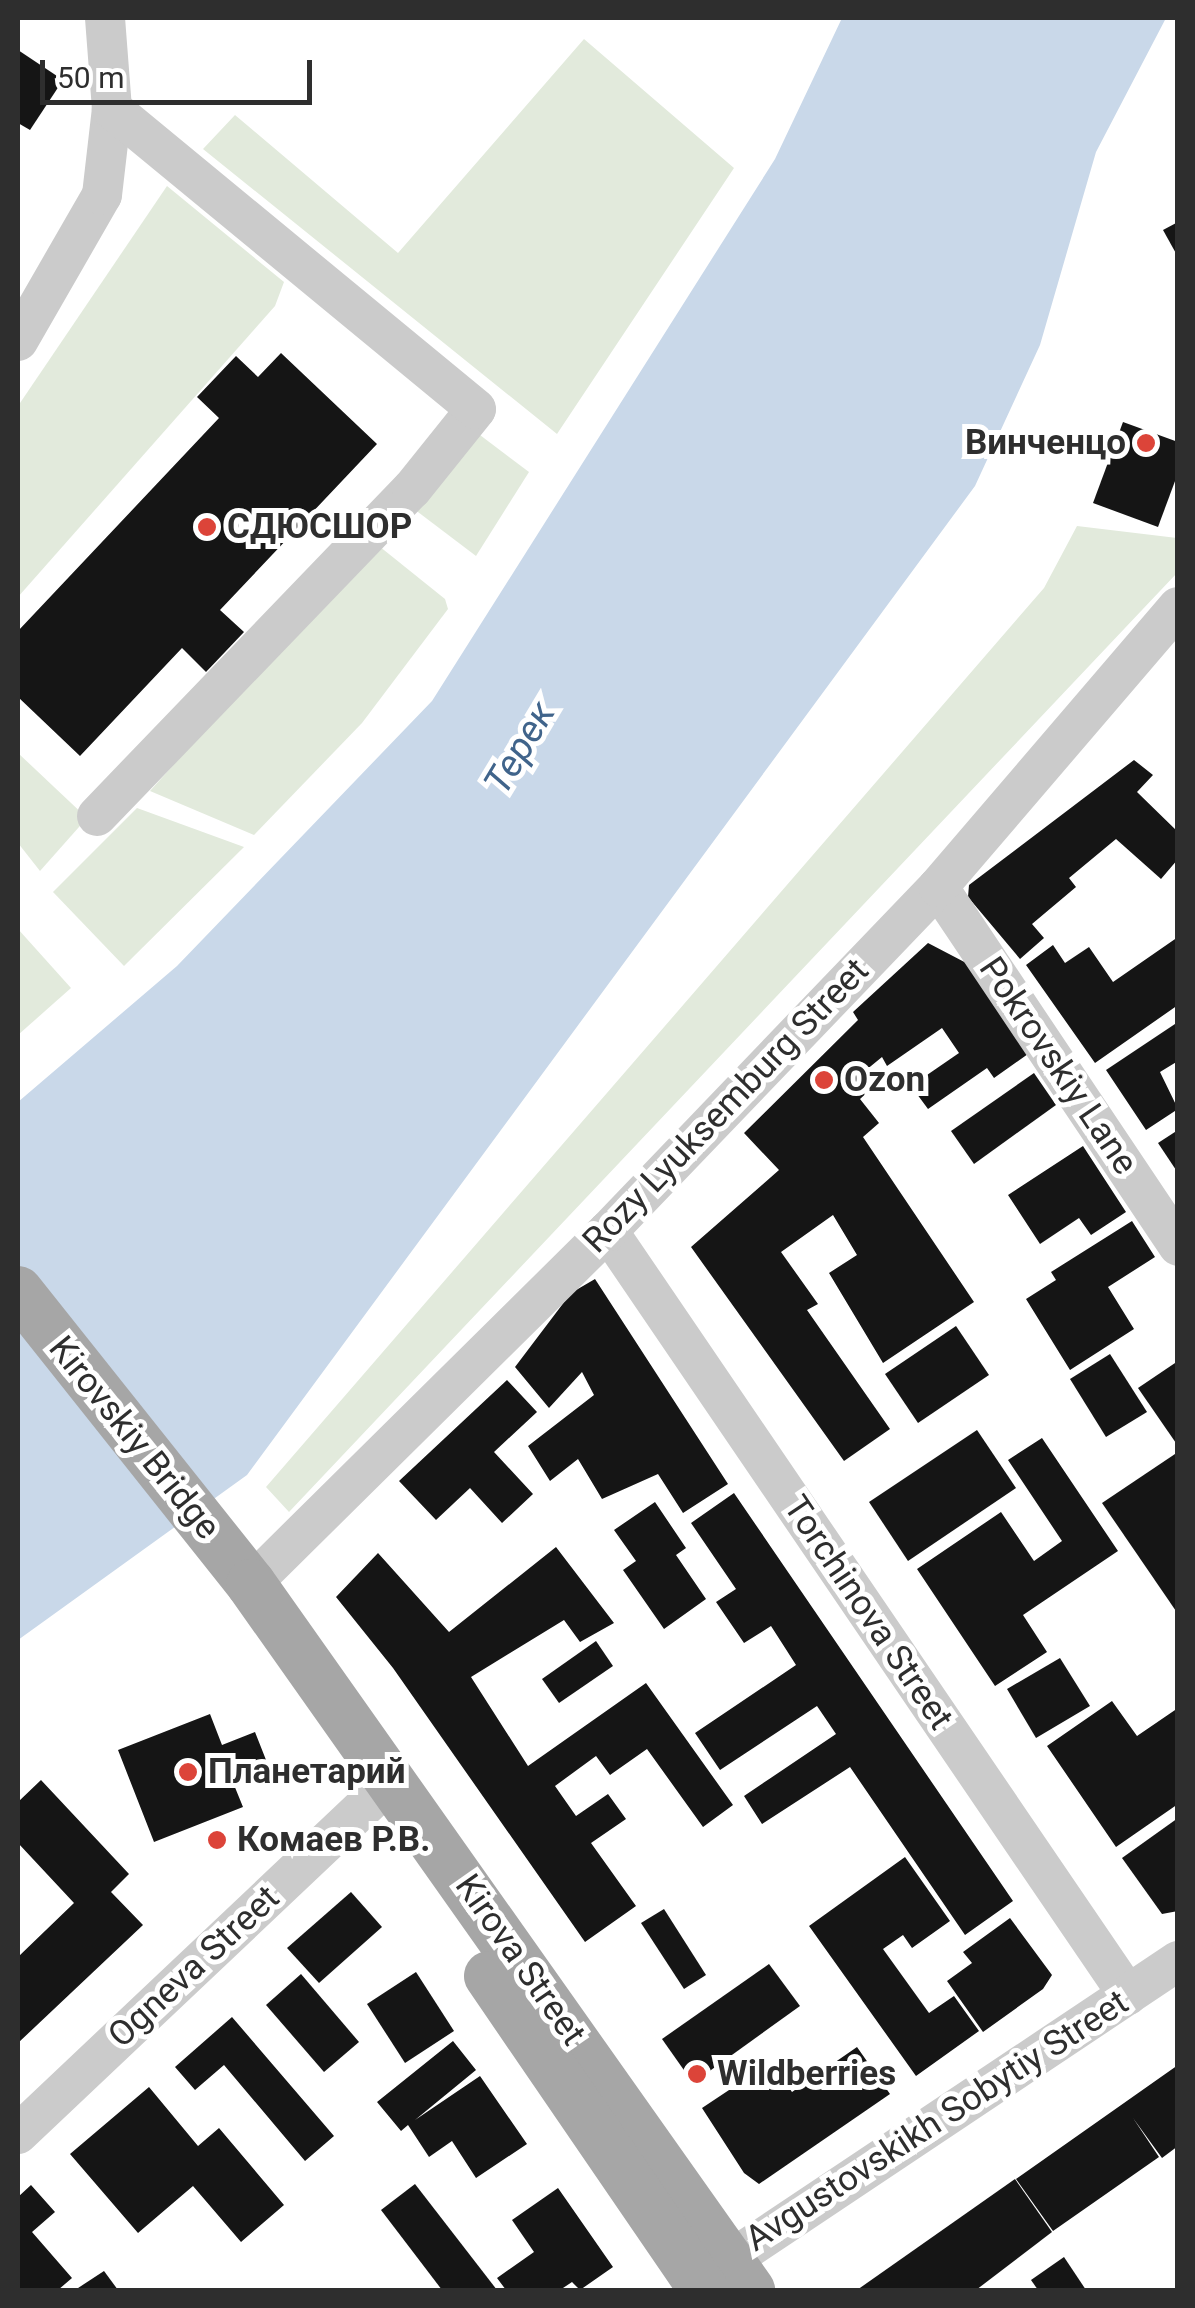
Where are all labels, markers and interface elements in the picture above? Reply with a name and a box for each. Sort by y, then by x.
scale bar [45,40,318,102]
text: 50 m [57,60,124,95]
place label: Винченцо [965,422,1126,464]
marker: Винченцо [1135,432,1157,454]
place label: СДЮСШОР [227,506,412,548]
marker: СДЮСШОР [196,516,218,538]
water label: Терек [475,693,565,803]
street label: Pokrovskiy Lane [970,949,1146,1183]
street label: Rozy Lyuksemburg Street [575,950,877,1262]
place label: Ozon [844,1059,925,1101]
marker: Ozon [813,1069,835,1091]
street label: Kirovskiy Bridge [40,1328,228,1548]
street label: Torchinova Street [774,1488,962,1738]
place label: Планетарий [208,1751,406,1793]
marker: Планетарий [177,1761,199,1783]
place label: Комаев Р.В. [237,1819,430,1861]
marker: Комаев Р.В. [206,1829,228,1851]
street label: Kirova Street [446,1867,594,2053]
street label: Ogneva Street [100,1877,288,2057]
street label: Avgustovskikh Sobytiy Street [738,1981,1136,2261]
place label: Wildberries [717,2053,896,2095]
marker: Wildberries [686,2063,708,2085]

